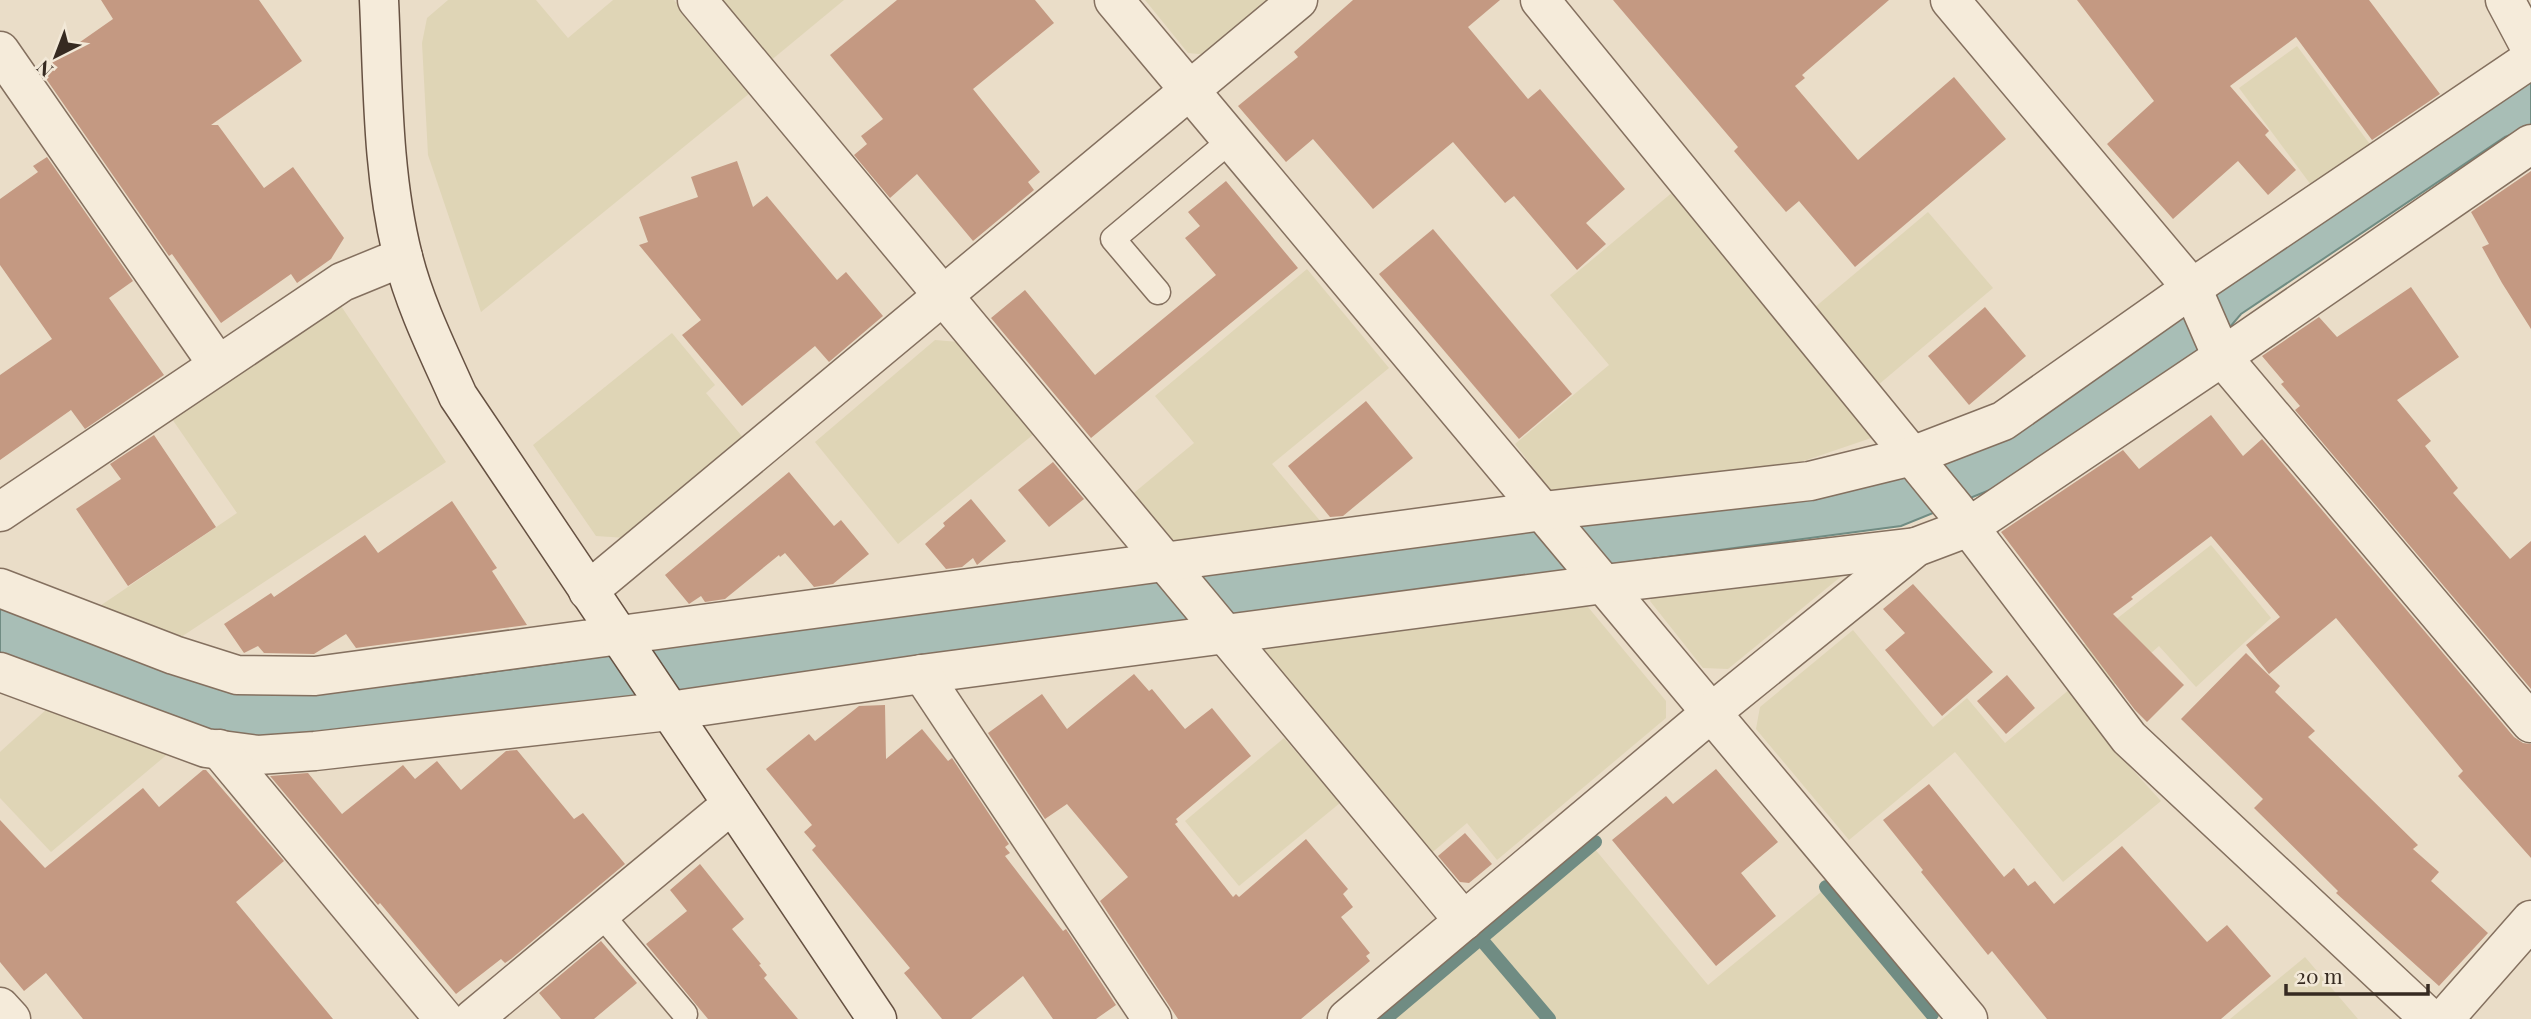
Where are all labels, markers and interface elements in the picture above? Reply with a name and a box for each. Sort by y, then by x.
north arrow [21,21,91,91]
text: N [30,55,58,84]
scale bar [2286,953,2428,997]
text: 20 m [2296,961,2343,989]

